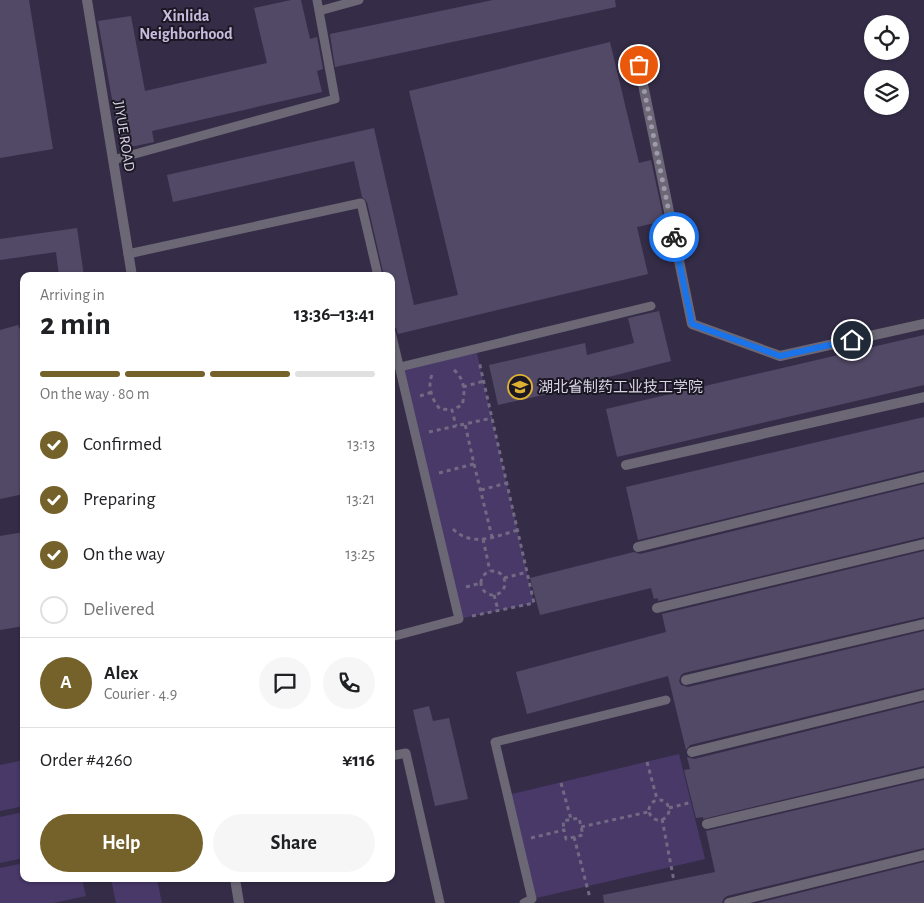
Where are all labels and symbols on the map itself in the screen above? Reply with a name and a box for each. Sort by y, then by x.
district label: Xinlida Neighborhood [139,8,233,42]
pin [618,44,660,86]
street label: JIYUE ROAD [111,99,137,173]
courier [649,212,699,262]
pin [831,319,873,361]
school or university icon: 湖北省制药工业技工学院 [507,374,533,400]
place label: 湖北省制药工业技工学院 [538,378,703,395]

